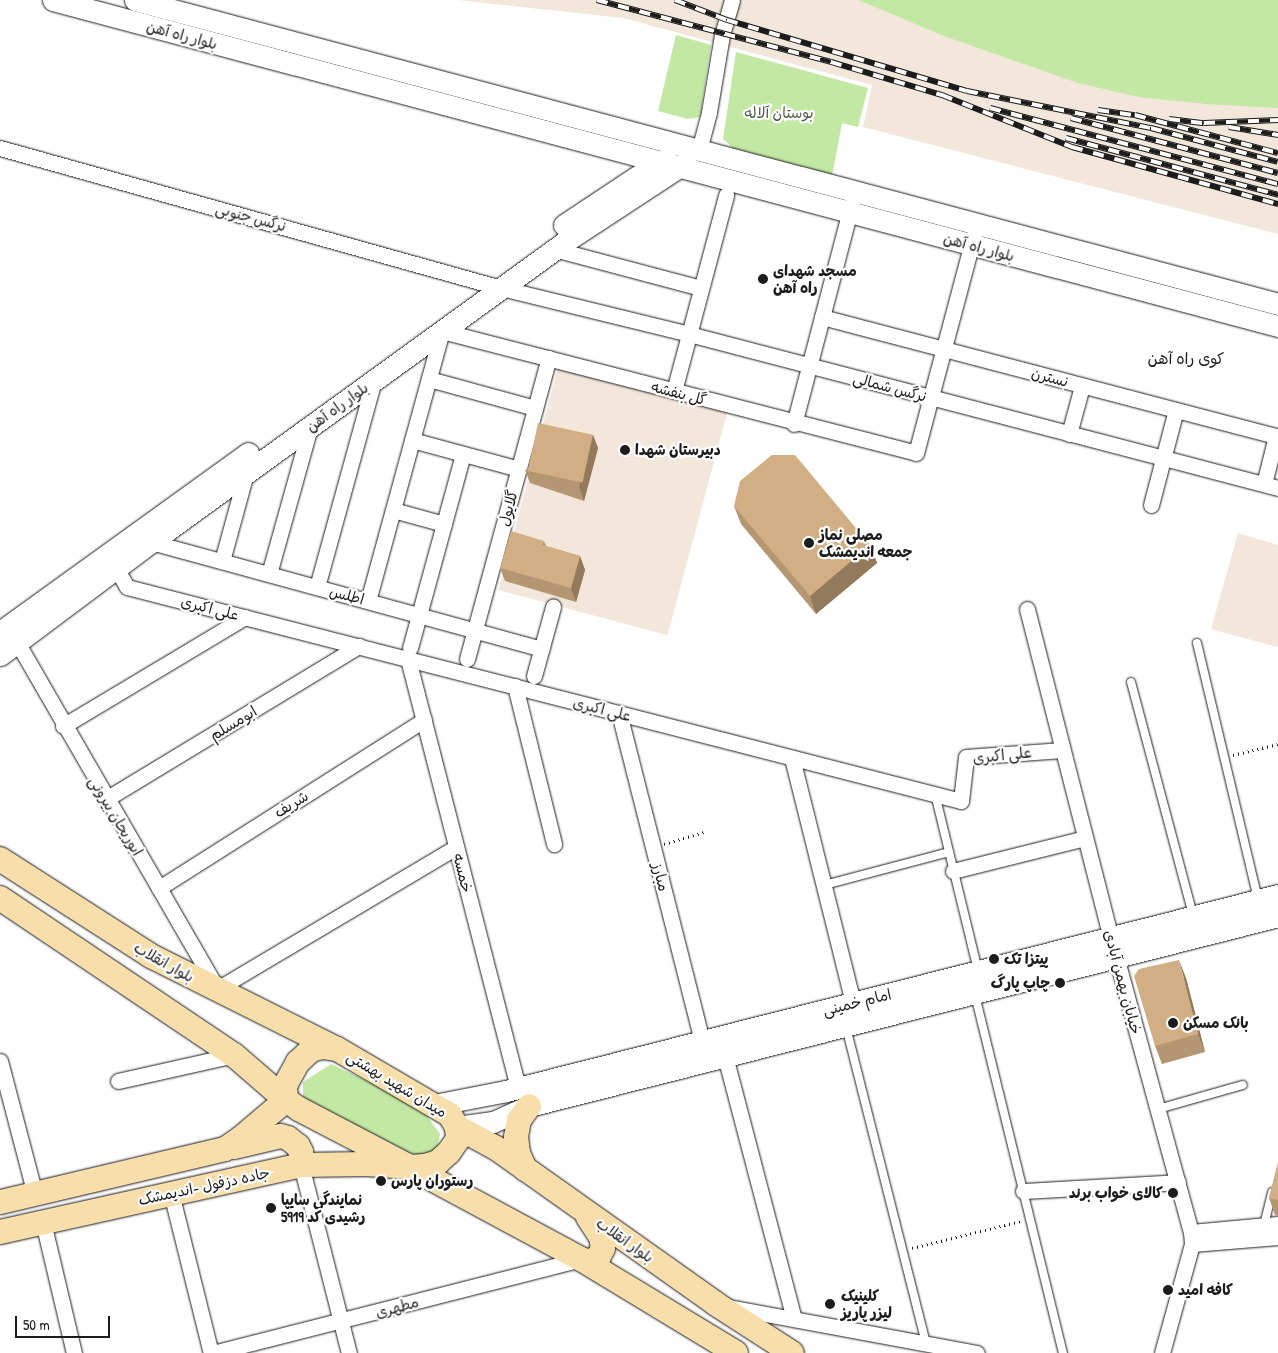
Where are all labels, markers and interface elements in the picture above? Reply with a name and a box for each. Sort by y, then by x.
street label: بلوار راه آهن [145,17,219,53]
park label: بوستان آلاله [744,104,814,122]
street label: نرگس جنوبی [214,199,288,235]
street label: بلوار راه آهن [942,229,1016,265]
place label: مسجد شهدای راه آهن [773,261,857,296]
marker: مسجد شهدای راه آهن [757,273,769,285]
district label: کوی راه آهن [1148,348,1224,368]
street label: نسترن [1030,363,1070,391]
street label: نرگس شمالی [851,369,929,405]
street label: گل بنفشه [649,377,709,409]
street label: بلوار راه آهن [302,378,372,436]
place label: دبیرستان شهدا [635,441,721,459]
marker: دبیرستان شهدا [619,444,631,456]
street label: گلایول [495,488,521,528]
place label: مصلی نماز جمعه اندیمشک [819,525,912,560]
marker: مصلی نماز جمعه اندیمشک [803,537,815,549]
street label: اطلس [328,582,366,608]
street label: علی اکبری [179,592,241,624]
street label: علی اکبری [571,693,633,725]
street label: ابومسلم [206,702,260,744]
street label: علی اکبری [972,743,1032,767]
street label: ابوریحان بیرونی [85,773,147,859]
street label: شریف [271,787,311,821]
street label: خمسه [449,852,477,894]
street label: مبارز [649,861,673,893]
street label: خیابان بهمن آبادی [1100,928,1146,1036]
street label: بلوار انقلاب [131,938,197,986]
place label: پیتزا تک [1004,950,1048,968]
marker: پیتزا تک [988,953,1000,965]
place label: چاپ پارگ [991,974,1050,992]
marker: چاپ پارگ [1054,977,1066,989]
street label: امام خمینی [821,985,893,1019]
place label: بانک مسکن [1183,1014,1249,1032]
marker: بانک مسکن [1167,1017,1179,1029]
street label: میدان شهید بهشتی [344,1047,450,1121]
street label: جاده دزفول -اندیمشک [137,1163,271,1209]
place label: رستوران پارس [391,1172,473,1190]
marker: رستوران پارس [375,1175,387,1187]
place label: کالای خواب برند [1069,1184,1163,1202]
marker: کالای خواب برند [1167,1187,1179,1199]
place label: نمایندگی سایپا رشیدی کد 5919 [281,1190,365,1225]
marker: نمایندگی سایپا رشیدی کد 5919 [265,1202,277,1214]
street label: بلوار انقلاب [593,1214,657,1266]
place label: کافه امید [1178,1281,1233,1299]
marker: کافه امید [1162,1284,1174,1296]
place label: کلینیک لیزر پاریز [841,1286,892,1321]
street label: مطهری [373,1293,421,1321]
marker: کلینیک لیزر پاریز [823,1297,837,1311]
scale bar [18,1306,112,1338]
text: 50 m [23,1314,50,1335]

